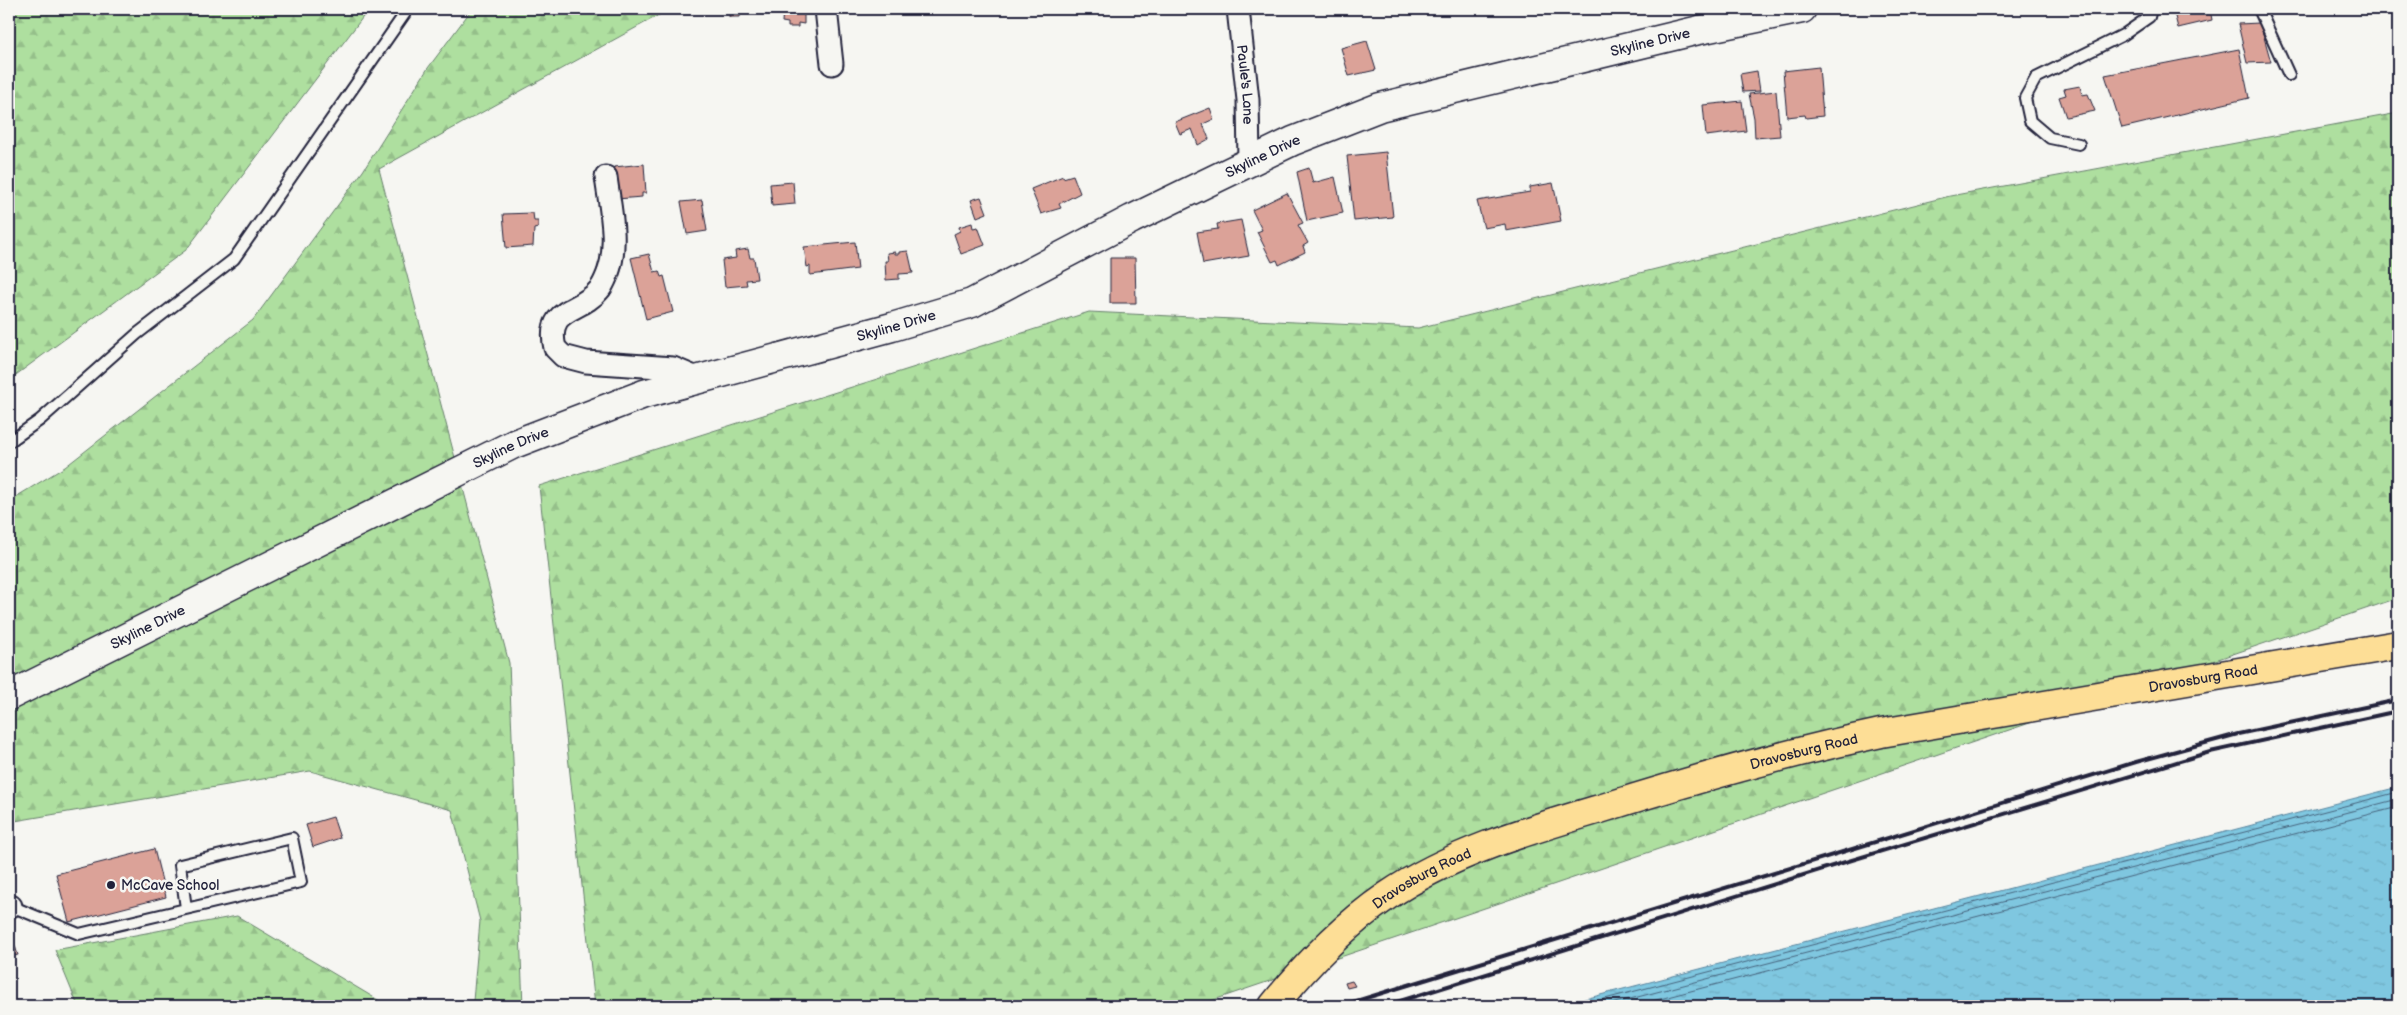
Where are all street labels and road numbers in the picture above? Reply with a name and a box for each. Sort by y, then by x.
street label: Skyline Drive [1609,24,1692,60]
street label: Paule's Lane [1233,44,1257,125]
street label: Skyline Drive [1222,131,1303,181]
street label: Skyline Drive [855,306,938,345]
street label: Skyline Drive [470,423,551,472]
street label: Skyline Drive [108,601,188,653]
street label: Dravosburg Road [2147,661,2259,696]
street label: Dravosburg Road [1748,730,1859,773]
street label: Dravosburg Road [1369,844,1474,912]

